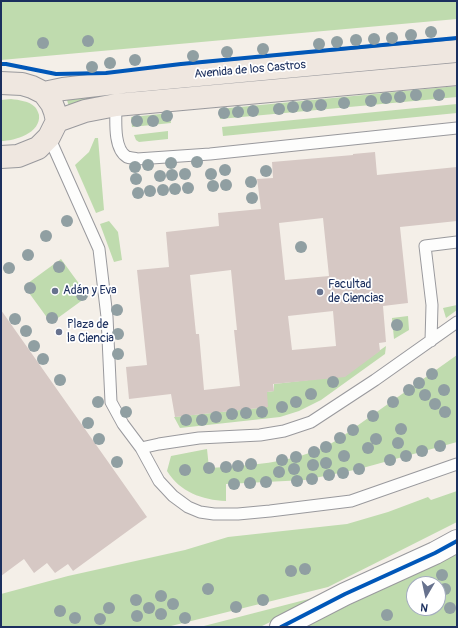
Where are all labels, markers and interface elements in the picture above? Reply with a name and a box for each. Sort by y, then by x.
street label: Avenida de los Castros [194,58,306,82]
place label: Facultad de Ciencias [328,278,384,306]
place label: Adán y Eva [63,284,117,298]
marker: Adán y Eva [50,286,60,296]
marker: Facultad de Ciencias [315,287,325,297]
place label: Plaza de la Ciencia [67,318,114,346]
marker: Plaza de la Ciencia [54,327,64,337]
north arrow [406,576,446,616]
text: N [420,600,429,614]

